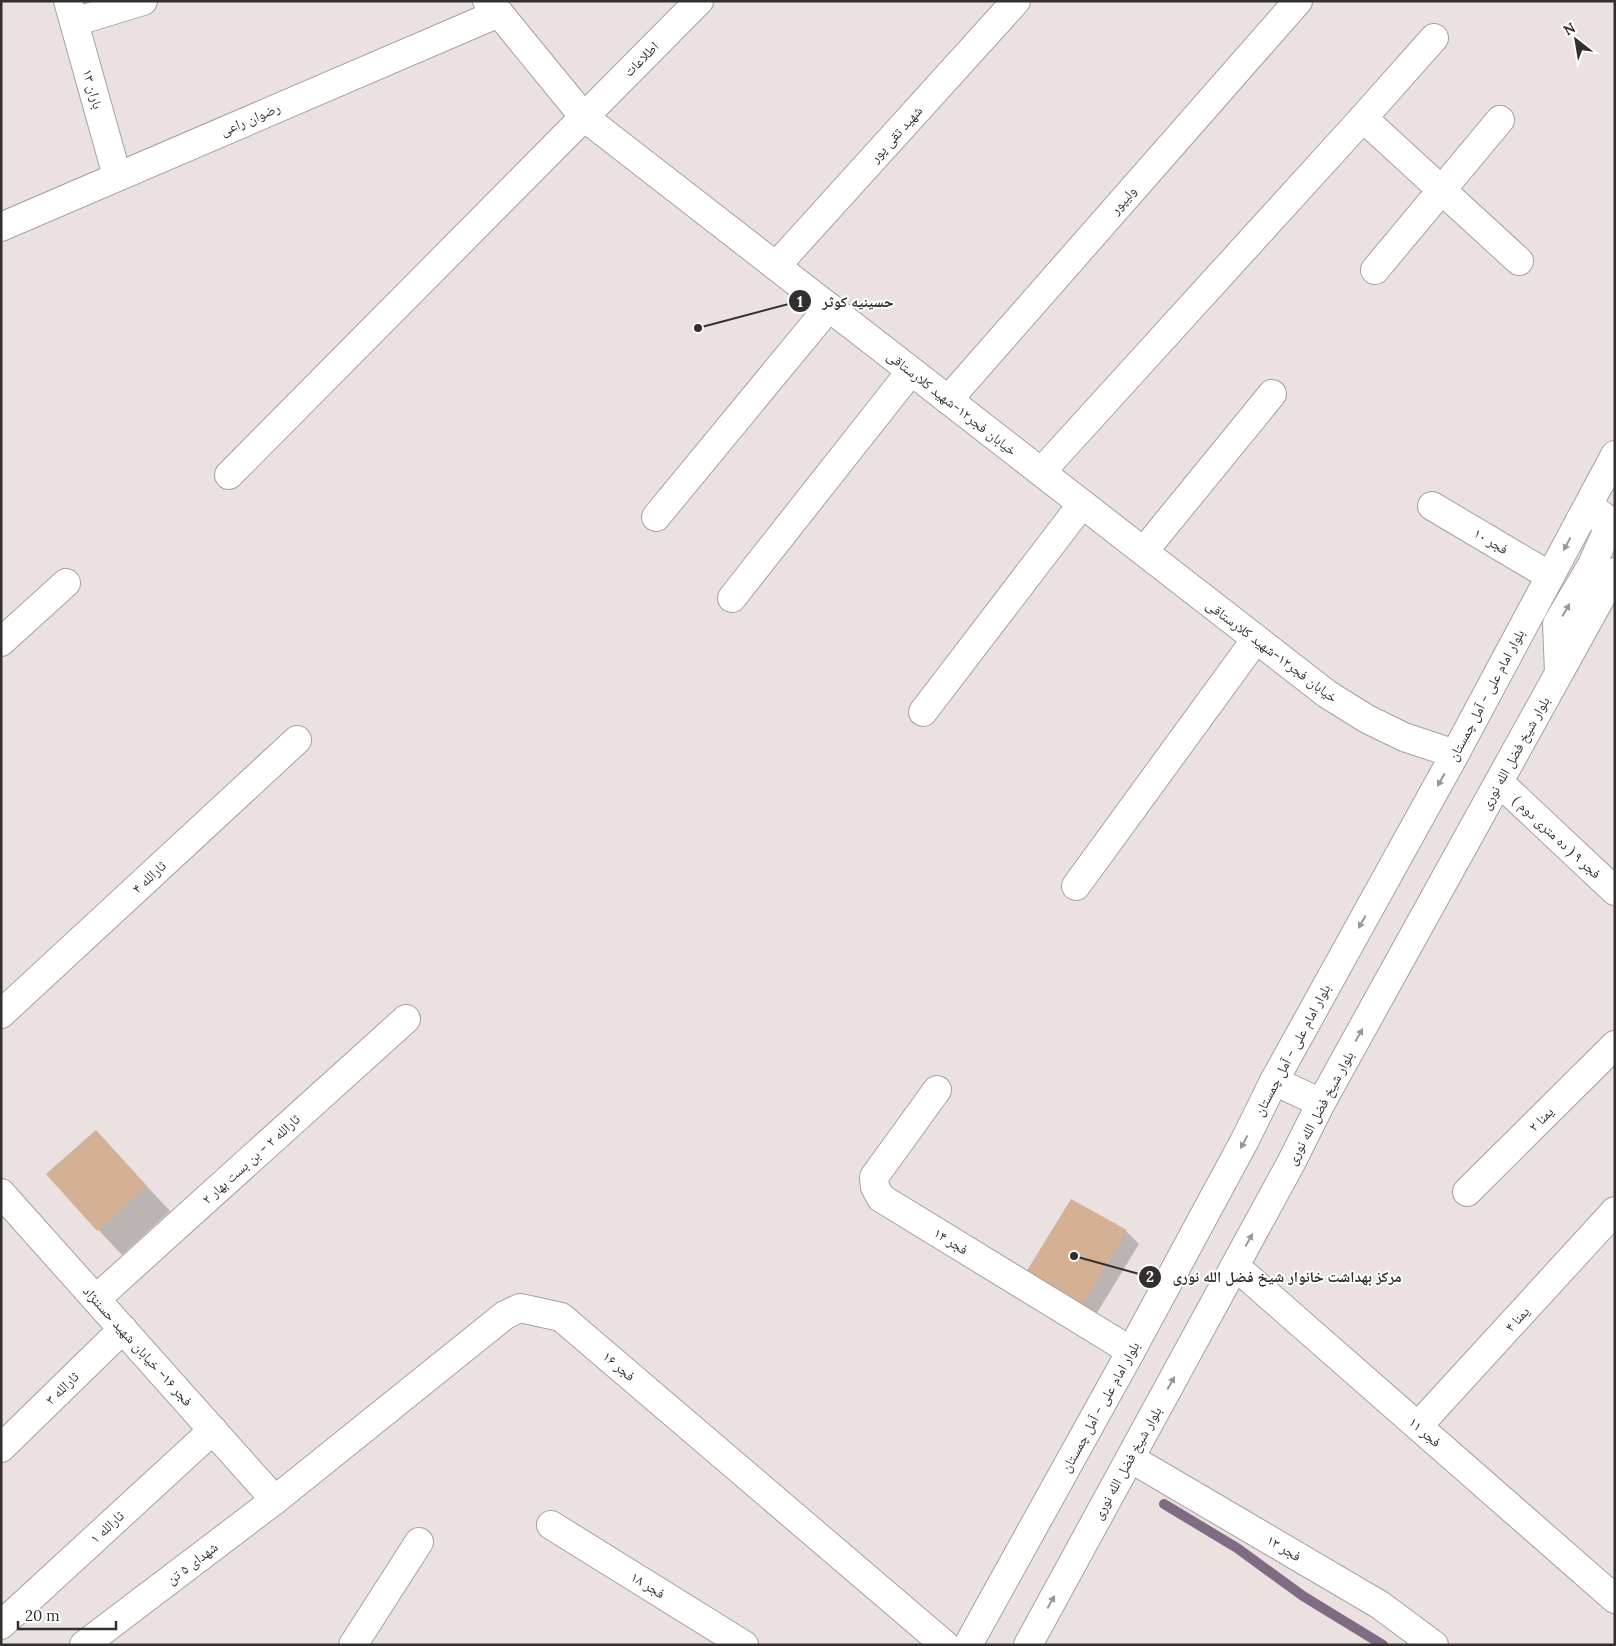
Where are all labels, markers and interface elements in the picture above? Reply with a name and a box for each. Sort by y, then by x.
north arrow [1551,15,1601,65]
text: N [1560,18,1579,39]
street label: اطلاعات [620,38,662,80]
street label: باران ۱۳ [79,67,107,111]
street label: رضوان راعی [217,98,283,140]
street label: شهید تقی پور [865,102,926,167]
street label: ولیپور [1105,182,1140,219]
callout: حسینیه کوثر [787,286,904,316]
text: 1 [797,292,803,311]
text: حسینیه کوثر [821,292,894,311]
street label: خيابان فجر۱۲-شهيد كلارستاقی [883,347,1021,459]
street label: فجر ۱۰ [1470,524,1512,558]
one-way arrow [1563,537,1571,551]
street label: خيابان فجر۱۲-شهيد كلارستاقی [1203,596,1341,706]
one-way arrow [1561,603,1570,616]
street label: بلوار امام علی - آمل چمستان [1444,626,1529,765]
street label: بلوار شیخ فضل الله نوری [1476,693,1554,813]
one-way arrow [1436,773,1445,787]
street label: فجر ۹ ( ده متری دوم ) [1508,791,1605,883]
street label: ثارالله ۴ [128,857,170,897]
one-way arrow [1358,915,1366,929]
street label: بلوار امام علی - آمل چمستان [1250,981,1335,1120]
one-way arrow [1354,1028,1363,1042]
street label: بلوار شیخ فضل الله نوری [1282,1048,1359,1169]
street label: یمنا ۲ [1525,1103,1557,1135]
street label: ثارالله ۲ - بن بست بهار ۲ [198,1110,304,1208]
one-way arrow [1240,1135,1248,1150]
street label: فجر ۱۴ [930,1224,972,1259]
one-way arrow [1245,1233,1253,1247]
callout: مرکز بهداشت خانوار شیخ فضل الله نوری [1138,1262,1412,1292]
text: 2 [1146,1267,1154,1286]
text: مرکز بهداشت خانوار شیخ فضل الله نوری [1173,1267,1401,1287]
street label: فجر ۱۶- خیابان شهید حسننژاد [79,1282,197,1410]
street label: یمنا ۴ [1501,1302,1533,1336]
street label: بلوار امام علی - آمل چمستان [1057,1338,1144,1476]
street label: فجر ۱۶ [599,1347,639,1385]
street label: ثارالله ۳ [41,1368,83,1408]
one-way arrow [1167,1375,1175,1390]
street label: بلوار شیخ فضل الله نوری [1088,1403,1166,1523]
street label: فجر ۱۱ [1405,1413,1445,1451]
street label: ثارالله ۱ [86,1507,128,1547]
street label: فجر ۱۳ [1263,1531,1305,1565]
street label: شهدای ۵ تن [163,1538,221,1588]
street label: فجر ۱۸ [627,1568,669,1603]
one-way arrow [1047,1595,1055,1609]
scale bar [18,1598,115,1630]
text: 20 m [25,1606,60,1625]

